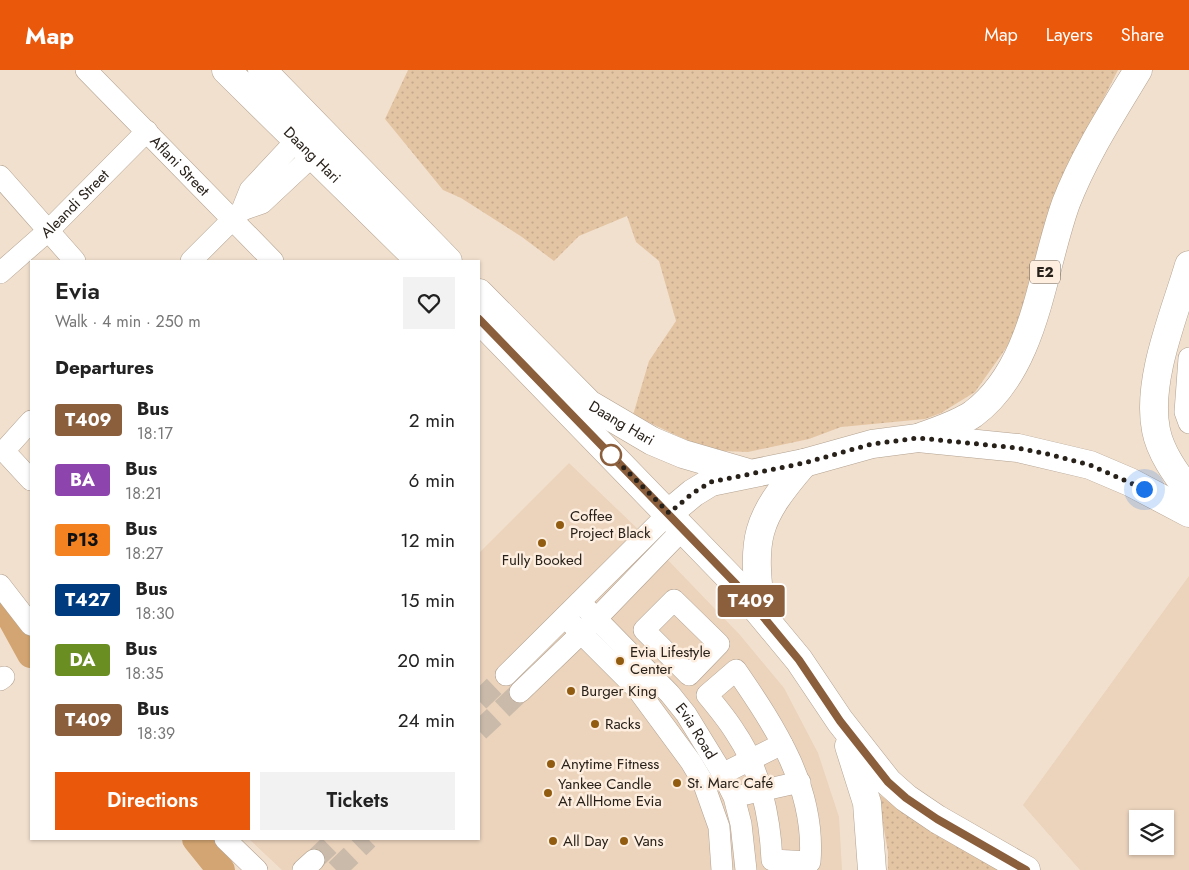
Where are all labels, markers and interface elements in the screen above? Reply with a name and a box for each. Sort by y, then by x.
text: Map [25,18,74,53]
text: Map [984,22,1018,48]
text: Layers [1046,22,1093,48]
text: Share [1121,22,1164,48]
street label: Daang Hari [279,122,346,188]
street label: Aflani Street [145,131,215,201]
street label: Aleandi Street [36,164,114,243]
road number: E2 [1030,260,1060,283]
text: Evia [55,273,100,308]
button: heart [403,277,455,329]
text: Walk · 4 min · 250 m [55,310,201,333]
text: Departures [55,354,154,381]
text: Bus [137,395,169,422]
street label: Daang Hari [585,395,658,451]
text: T409 [65,407,112,433]
text: 2 min [409,407,455,434]
text: 18:17 [137,422,173,445]
unlabelled marker [600,444,622,466]
text: Bus [125,455,157,482]
text: BA [70,467,95,493]
text: 6 min [409,467,455,494]
your location [1132,477,1157,502]
text: 18:21 [125,482,162,505]
place label: Coffee Project Black [570,505,651,544]
text: Bus [125,515,157,542]
marker: Coffee Project Black [554,519,566,531]
text: P13 [67,527,98,553]
text: 12 min [400,527,455,554]
marker: Fully Booked [536,537,548,549]
text: 18:27 [125,542,163,565]
place label: Fully Booked [502,549,582,571]
text: Bus [135,575,168,602]
line badge: T409 [716,585,786,617]
text: T427 [65,587,110,613]
text: 15 min [400,587,455,614]
text: T409 [728,588,774,614]
text: 18:30 [135,602,174,625]
text: Bus [125,635,157,662]
place label: Evia Lifestyle Center [630,641,711,680]
text: DA [70,647,95,673]
text: 20 min [397,647,455,674]
marker: Evia Lifestyle Center [614,655,626,667]
text: 18:35 [125,662,164,685]
place label: Burger King [581,680,657,702]
marker: Burger King [565,685,577,697]
text: Bus [137,695,169,722]
street label: Evia Road [670,698,722,763]
text: T409 [65,707,112,733]
text: 24 min [398,707,455,734]
place label: Racks [605,713,640,735]
marker: Racks [589,718,601,730]
text: 18:39 [137,722,175,745]
place label: Anytime Fitness [561,753,659,775]
marker: Anytime Fitness [545,758,557,770]
button: Directions [55,772,250,830]
button: Tickets [260,772,455,830]
place label: St. Marc Café [687,772,774,794]
place label: Yankee Candle At AllHome Evia [558,773,662,812]
marker: St. Marc Café [671,777,683,789]
marker: Yankee Candle At AllHome Evia [542,787,554,799]
map controls [1129,810,1174,855]
button: layers [1129,810,1174,855]
place label: All Day [563,830,609,852]
place label: Vans [634,830,664,852]
marker: All Day [547,835,559,847]
marker: Vans [618,835,630,847]

